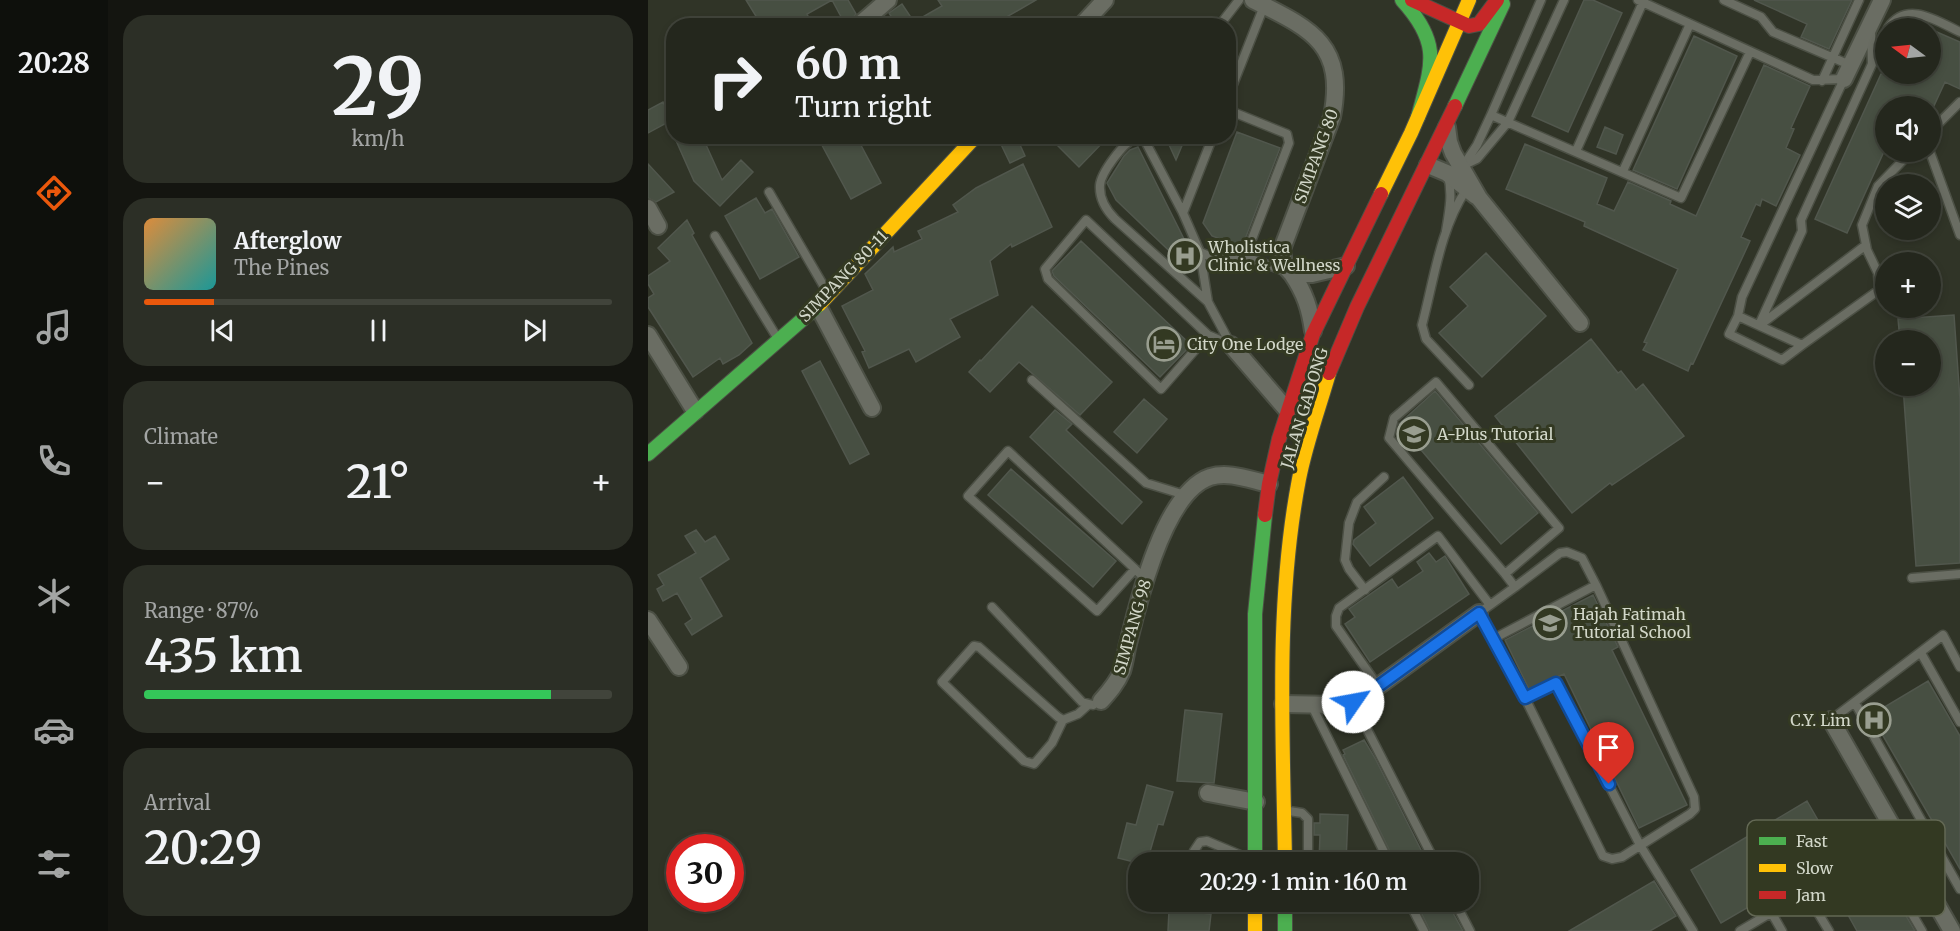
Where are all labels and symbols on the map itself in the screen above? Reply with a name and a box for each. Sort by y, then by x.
north arrow [1875,18,1941,84]
street label: SIMPANG 80 [1290,106,1342,206]
street label: SIMPANG 80-11 [794,226,892,326]
place label: Wholistica Clinic & Wellness [1207,237,1340,275]
hospital icon: Wholistica Clinic & Wellness [1167,238,1203,274]
hotel icon: City One Lodge [1146,326,1182,362]
place label: City One Lodge [1187,334,1303,354]
street label: JALAN GADONG [1276,345,1332,472]
school or university icon: A-Plus Tutorial [1396,416,1432,452]
place label: A-Plus Tutorial [1436,424,1554,444]
street label: SIMPANG 98 [1109,577,1155,677]
place label: Hajah Fatimah Tutorial School [1573,604,1691,642]
school or university icon: Hajah Fatimah Tutorial School [1532,605,1568,641]
position arrow [1321,670,1385,734]
hospital icon: C.Y. Lim [1856,702,1892,738]
place label: C.Y. Lim [1790,710,1851,730]
pin [1583,722,1634,784]
legend [1747,820,1945,916]
text: Fast [1796,831,1829,851]
speed limit sign: 30 [666,834,744,912]
text: Slow [1796,858,1834,878]
text: Jam [1795,885,1826,905]

